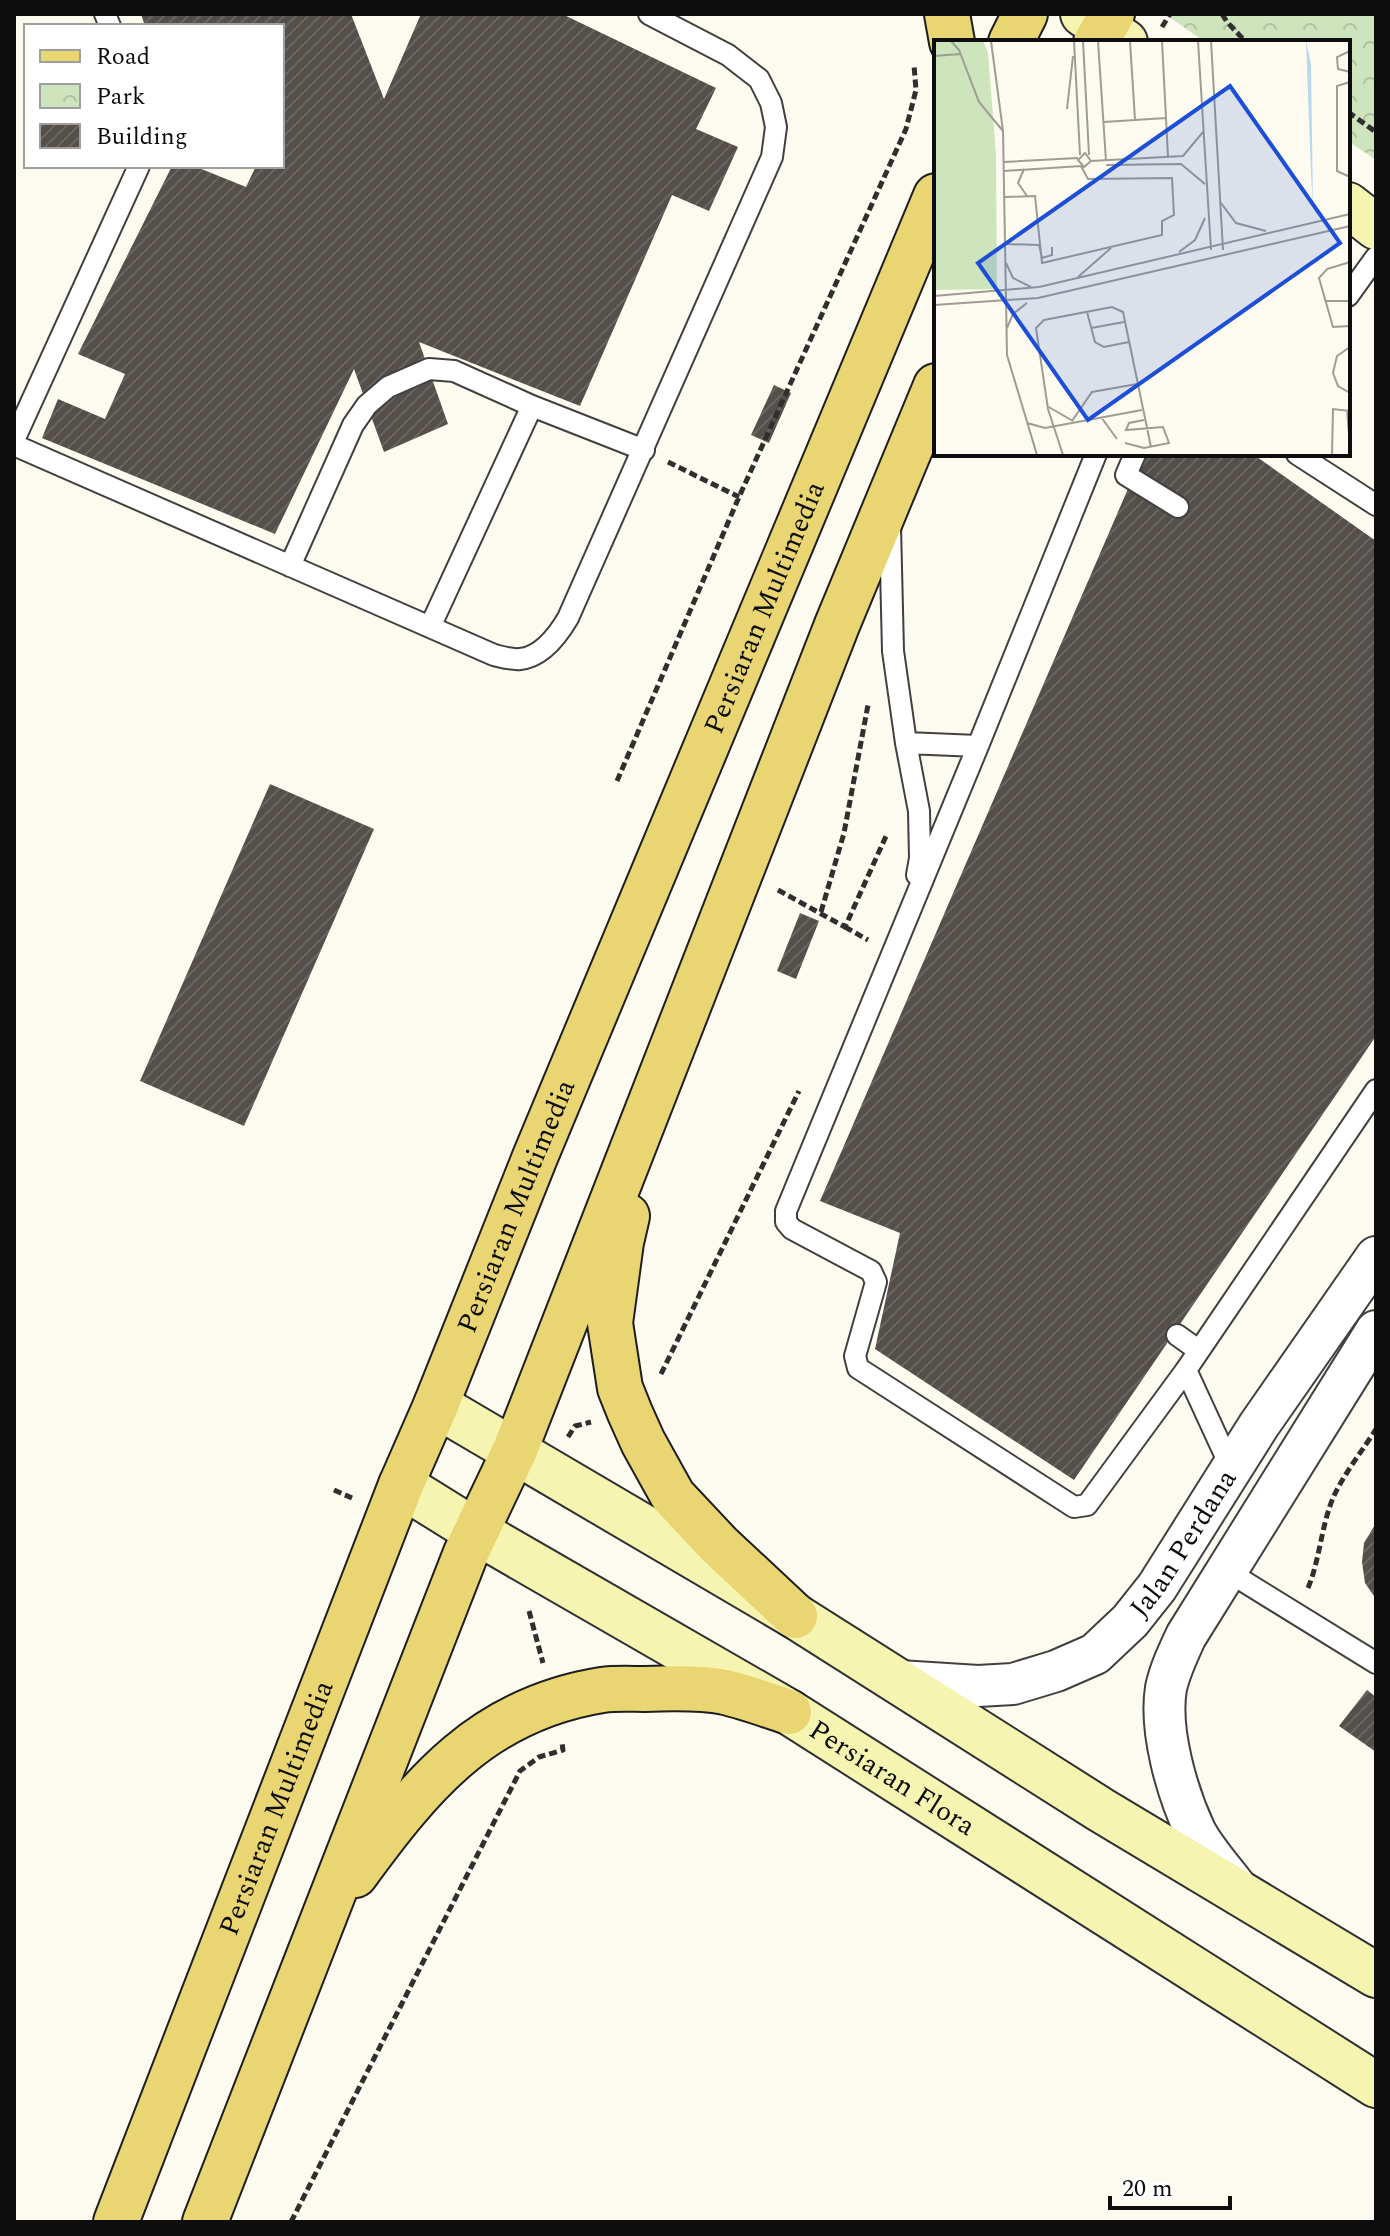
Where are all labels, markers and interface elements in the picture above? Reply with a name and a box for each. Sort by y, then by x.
legend [24,24,284,168]
text: Road [96,39,150,75]
inset map [934,40,1350,456]
text: Park [96,79,146,115]
text: Building [96,119,188,155]
street label: Persiaran Multimedia [692,474,836,740]
street label: Persiaran Multimedia [445,1072,587,1339]
street label: Jalan Perdana [1119,1460,1248,1627]
street label: Persiaran Multimedia [207,1674,345,1942]
street label: Persiaran Flora [801,1709,984,1847]
scale bar [1110,2160,1230,2210]
text: 20 m [1122,2171,1173,2207]

